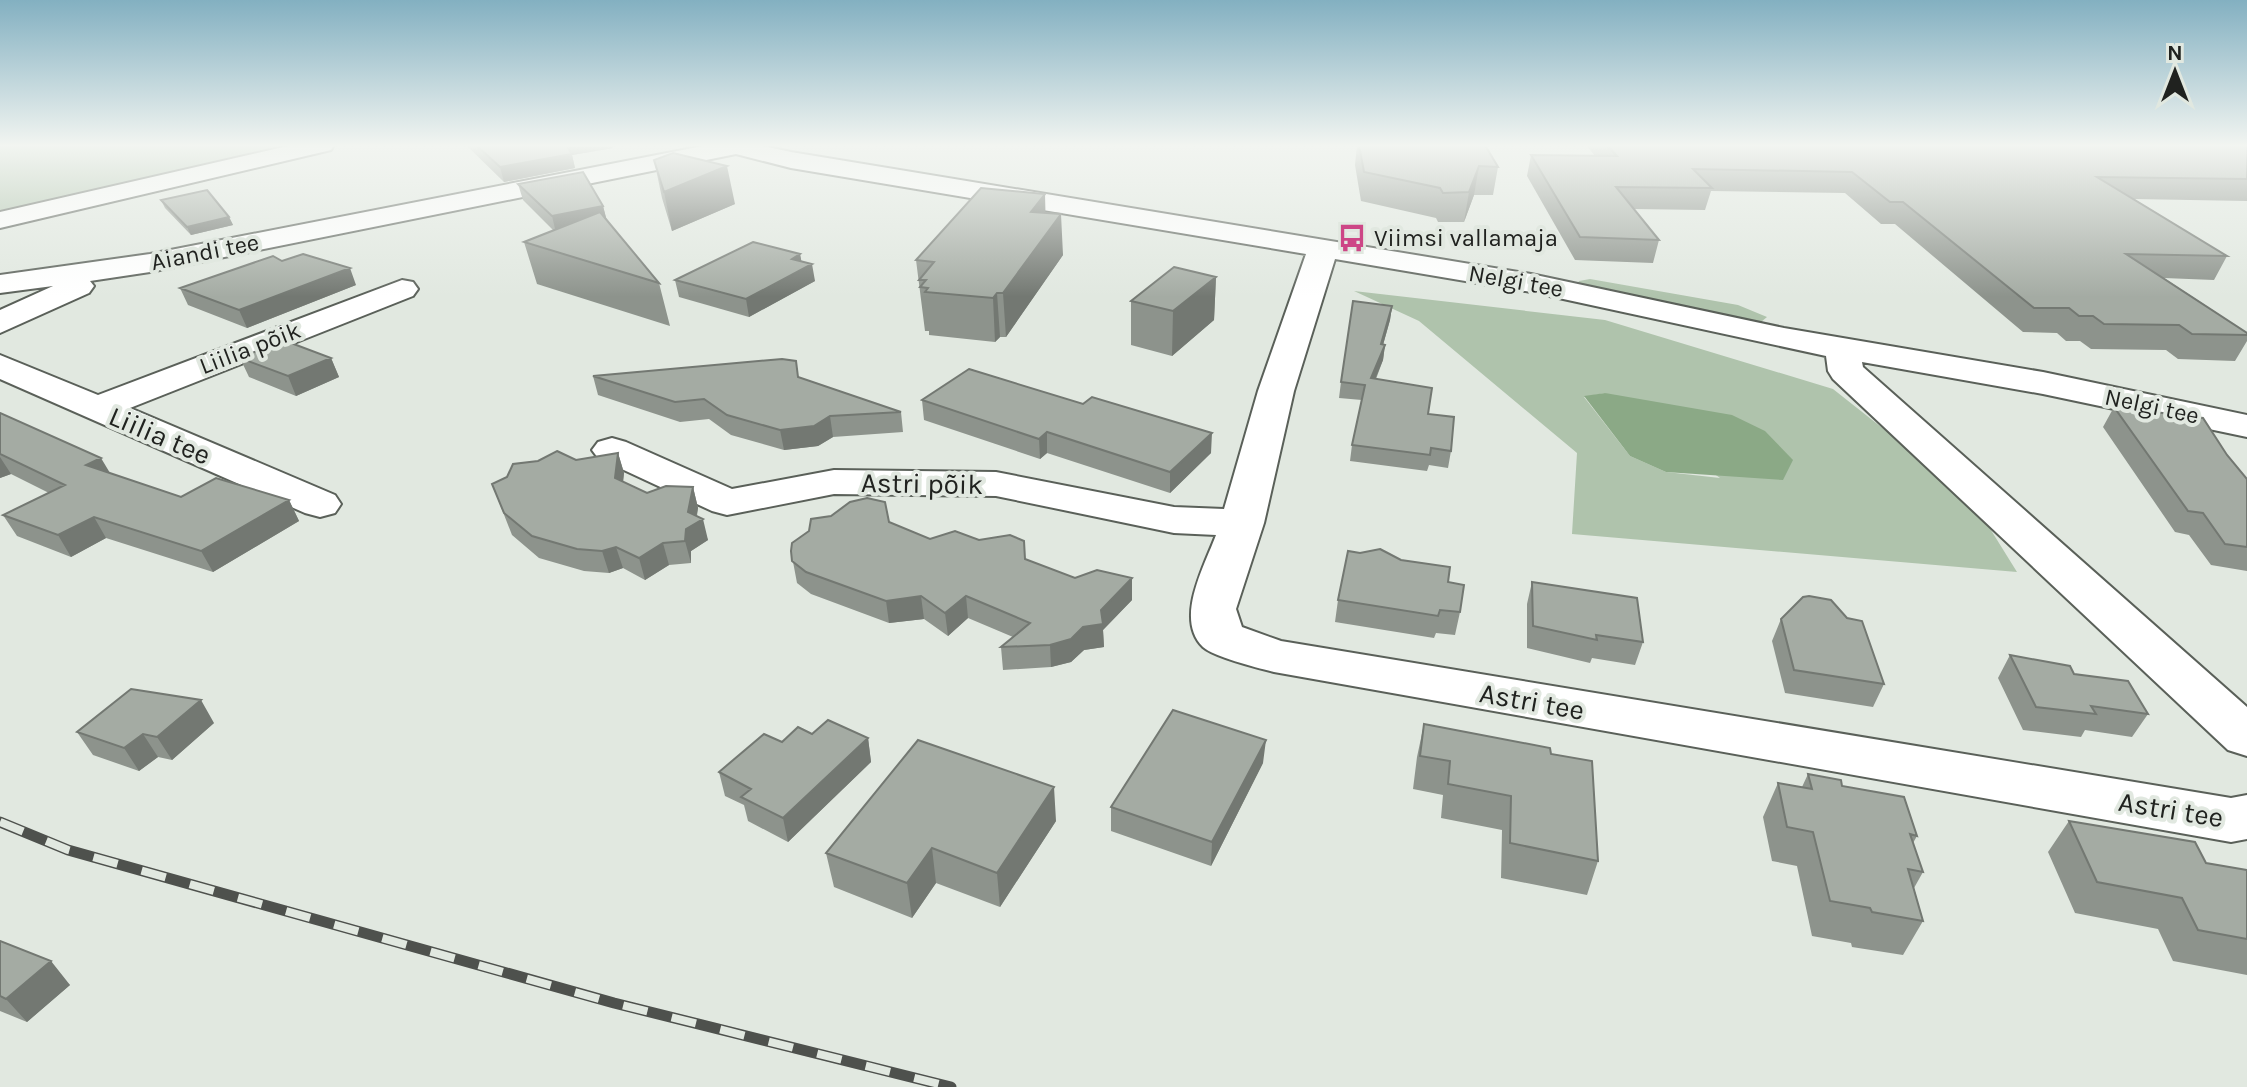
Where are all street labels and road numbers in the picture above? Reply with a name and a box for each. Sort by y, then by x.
street label: Aiandi tee [149,228,261,276]
street label: Nelgi tee [1467,259,1565,303]
street label: Liilia põik [195,316,305,380]
street label: Nelgi tee [2102,382,2202,430]
street label: Liilia tee [104,399,216,472]
street label: Astri põik [861,466,983,501]
street label: Astri tee [1477,676,1587,727]
street label: Astri tee [2116,785,2226,834]

